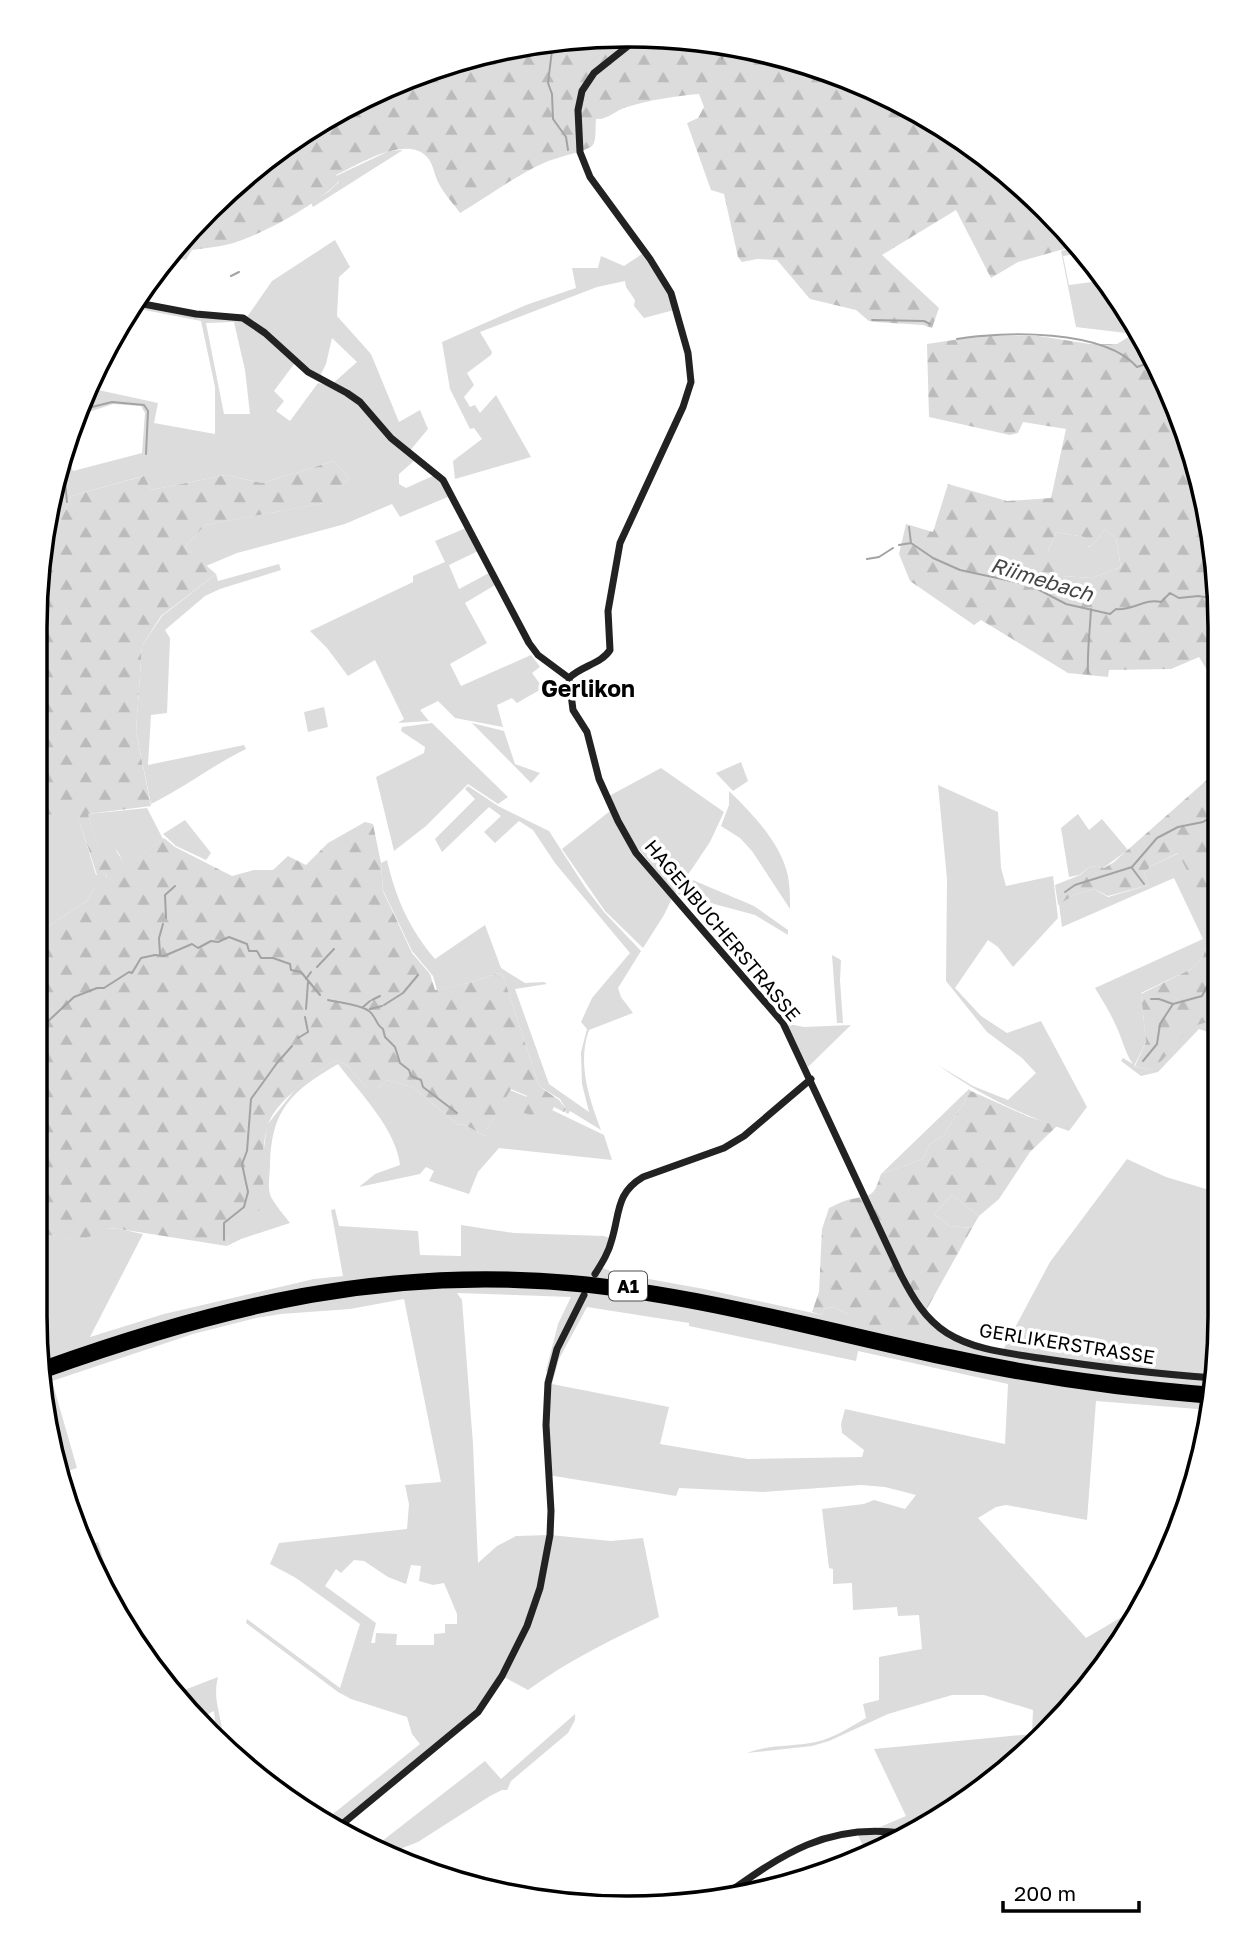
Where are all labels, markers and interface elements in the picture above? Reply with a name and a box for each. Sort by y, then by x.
water label: Riimebach [988,551,1097,607]
district label: Gerlikon [541,674,635,702]
street label: HAGENBUCHERSTRASSE [640,835,806,1025]
road number: A1 [609,1272,647,1301]
street label: GERLIKERSTRASSE [978,1318,1156,1368]
scale bar [1003,1870,1140,1914]
text: 200 m [1014,1880,1076,1906]

